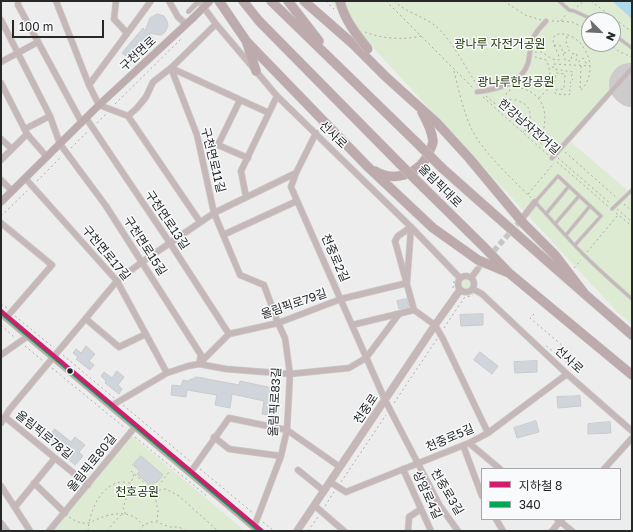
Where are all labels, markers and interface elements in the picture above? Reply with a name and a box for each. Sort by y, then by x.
scale bar [14,12,106,38]
north arrow [581,12,621,52]
text: 100 m [19,19,53,34]
text: N [604,30,619,43]
street label: 구천면로 [117,34,159,74]
park label: 광나루 자전거공원 [454,37,546,51]
park label: 광나루한강공원 [477,75,555,89]
street label: 한강남자전거길 [495,96,563,158]
street label: 선사로 [316,118,350,152]
street label: 구천면로11길 [198,126,228,194]
street label: 올림픽대로 [415,161,465,211]
street label: 구천면로13길 [142,188,192,252]
street label: 구천면로15길 [120,214,170,278]
street label: 구천면로17길 [79,223,133,283]
street label: 천중로2길 [318,232,352,284]
street label: 올림픽로79길 [259,286,329,322]
street label: 선사로 [552,343,586,377]
unlabelled marker [65,366,75,376]
street label: 올림픽로83길 [266,367,284,437]
street label: 천중로 [351,391,381,427]
street label: 올림픽로78길 [13,408,75,462]
street label: 천중로5길 [424,421,476,455]
street label: 올림픽로80길 [64,431,120,495]
street label: 천중로3길 [428,466,466,518]
legend [481,468,621,520]
street label: 상암로4길 [410,469,444,521]
text: 지하철 8 [519,478,562,493]
park label: 천호공원 [115,485,159,499]
text: 340 [519,497,541,512]

